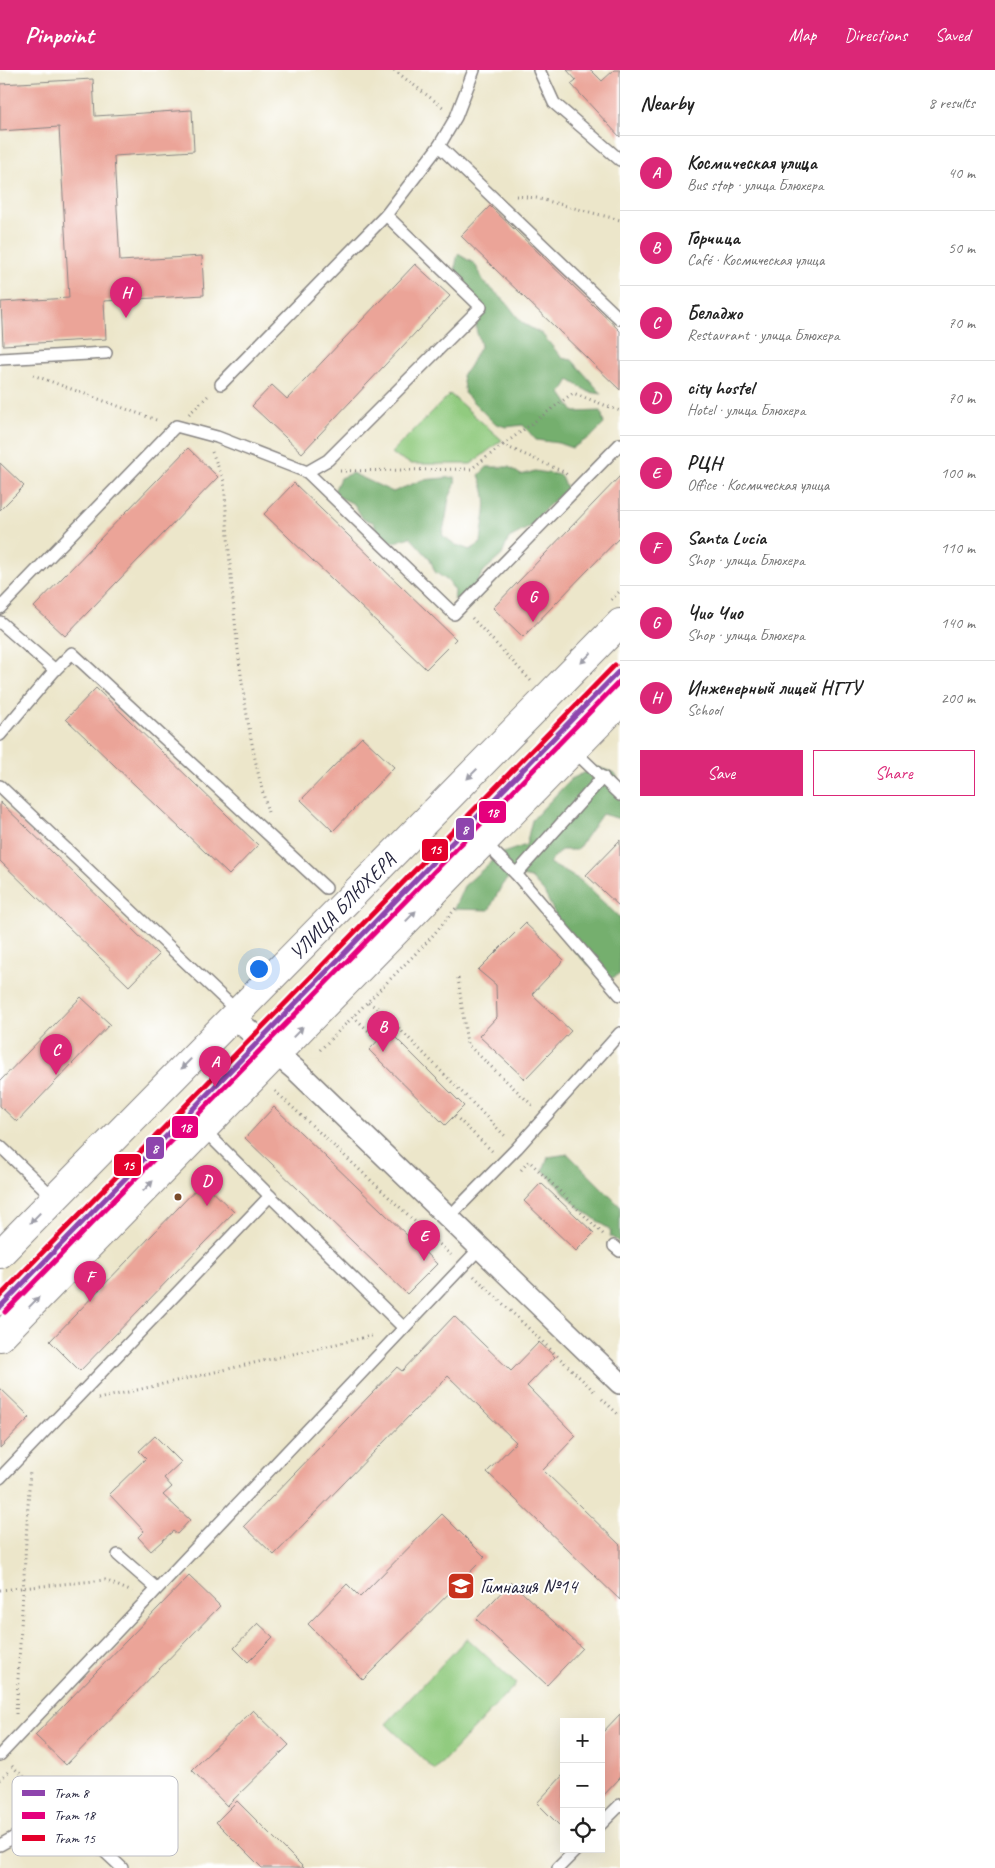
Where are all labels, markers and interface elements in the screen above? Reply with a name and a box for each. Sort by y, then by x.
text: Pinpoint [25,20,94,50]
text: Map [789,24,816,46]
text: Directions [844,24,907,46]
text: Saved [935,24,970,46]
text: Nearby [640,90,693,116]
text: 8 results [928,93,975,113]
text: Космическая улица [687,151,817,175]
text: A [652,163,660,183]
text: 40 m [948,163,975,183]
text: Bus stop · улица Блюхера [687,175,823,195]
text: Горчица [687,226,740,250]
text: B [652,238,660,258]
text: 50 m [948,238,975,258]
text: Café · Космическая улица [687,250,824,270]
pin: H [110,277,142,318]
text: Беладжо [687,301,743,325]
text: C [652,313,660,333]
text: 70 m [948,313,975,333]
text: Restaurant · улица Блюхера [687,325,839,345]
text: city hostel [687,376,754,400]
text: D [651,388,661,408]
text: 70 m [948,388,975,408]
text: Hotel · улица Блюхера [687,400,805,420]
text: РЦН [687,451,722,475]
text: E [652,463,660,483]
text: 100 m [941,463,975,483]
text: Office · Космическая улица [687,475,829,495]
text: Santa Lucia [687,526,766,550]
text: F [652,538,660,558]
text: 110 m [941,538,975,558]
text: Shop · улица Блюхера [687,550,805,570]
pin: G [517,581,549,622]
text: Чио Чио [687,601,743,625]
text: G [652,613,660,633]
text: 140 m [941,613,975,633]
text: Shop · улица Блюхера [687,625,805,645]
one-way arrow [580,652,592,664]
text: Инженерный лицей НГТУ [687,676,861,700]
text: H [651,688,661,708]
text: 200 m [941,688,975,708]
text: School [687,700,721,720]
button: Save [640,750,803,796]
button: Share [813,750,975,796]
one-way arrow [466,768,478,780]
line badge: 18 [478,800,507,824]
text: 18 [486,804,500,821]
line badge: 8 [455,817,475,841]
text: 8 [462,821,470,838]
line badge: 15 [421,838,449,862]
text: 15 [429,841,443,858]
street label: УЛИЦА БЛЮХЕРА [284,846,401,965]
one-way arrow [405,910,417,922]
your location [246,956,272,982]
pin: B [367,1011,399,1052]
one-way arrow [292,1027,304,1039]
pin: C [40,1034,72,1075]
pin: A [199,1046,231,1087]
one-way arrow [180,1058,192,1070]
line badge: 18 [171,1115,199,1139]
text: 18 [179,1119,193,1136]
line badge: 8 [145,1136,165,1160]
text: 8 [152,1140,160,1157]
line badge: 15 [113,1153,142,1177]
text: 15 [122,1157,136,1174]
pin: D [191,1165,223,1206]
one-way arrow [142,1180,154,1192]
unlabelled marker [173,1192,183,1202]
one-way arrow [30,1211,42,1223]
pin: E [408,1220,440,1261]
pin: F [74,1261,106,1302]
one-way arrow [28,1296,40,1308]
school or university icon: Гимназия №14 [446,1571,476,1601]
place label: Гимназия №14 [480,1574,579,1599]
map controls [560,1718,605,1853]
button: + [560,1718,605,1763]
button: − [560,1763,605,1808]
legend [12,1776,178,1856]
text: Tram 8 [54,1785,90,1802]
text: Tram 18 [54,1807,97,1824]
button: locate [560,1808,605,1853]
text: Tram 15 [54,1830,96,1847]

